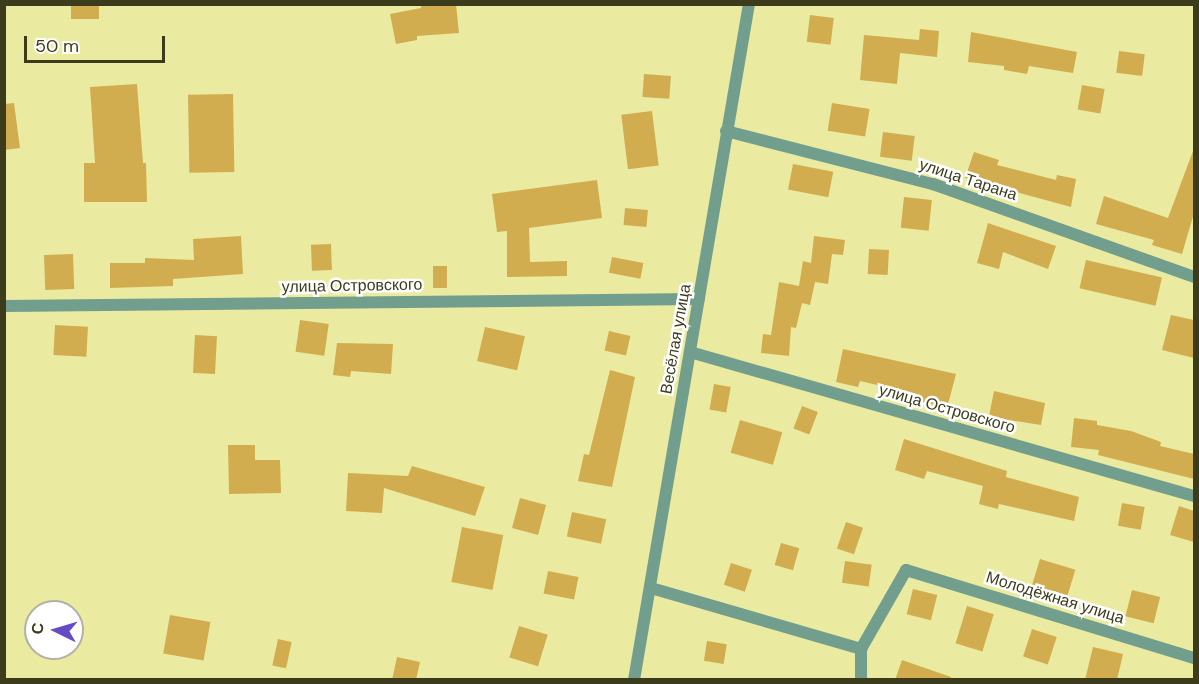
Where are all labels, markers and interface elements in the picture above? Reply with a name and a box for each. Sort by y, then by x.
scale bar [27,24,168,62]
text: 50 m [35,34,79,58]
street label: улица Тарана [917,155,1019,205]
street label: улица Островского [282,275,422,297]
street label: Весёлая улица [657,282,695,396]
street label: улица Островского [877,380,1017,438]
street label: Молодёжная улица [983,568,1127,628]
north arrow [24,600,84,660]
text: С [27,622,49,635]

